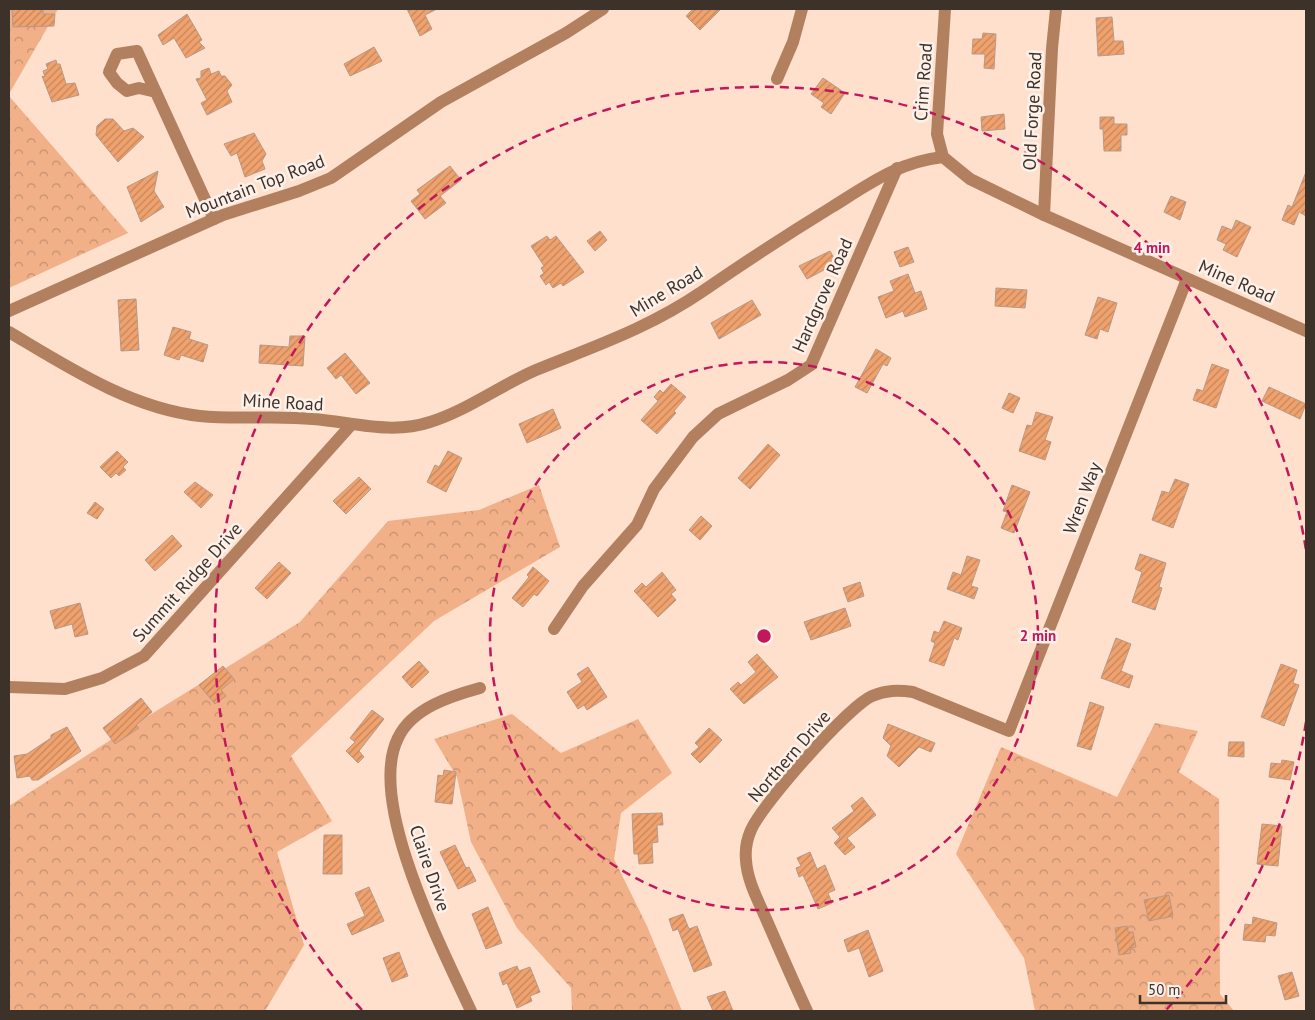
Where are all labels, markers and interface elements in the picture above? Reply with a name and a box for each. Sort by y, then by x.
street label: Crim Road [909,42,937,122]
street label: Old Forge Road [1017,51,1047,171]
street label: Mountain Top Road [182,149,328,223]
street label: Hardgrove Road [787,234,857,356]
text: 4 min [1134,238,1170,257]
street label: Mine Road [1195,254,1279,308]
street label: Mine Road [625,260,707,322]
street label: Mine Road [242,388,324,416]
street label: Wren Way [1058,458,1106,537]
street label: Summit Ridge Drive [127,517,247,647]
text: 2 min [1020,626,1056,645]
centre of rings [755,627,773,645]
street label: Northern Drive [743,705,835,807]
street label: Claire Drive [405,822,455,914]
scale bar [1140,972,1226,1004]
text: 50 m [1148,980,1181,999]

